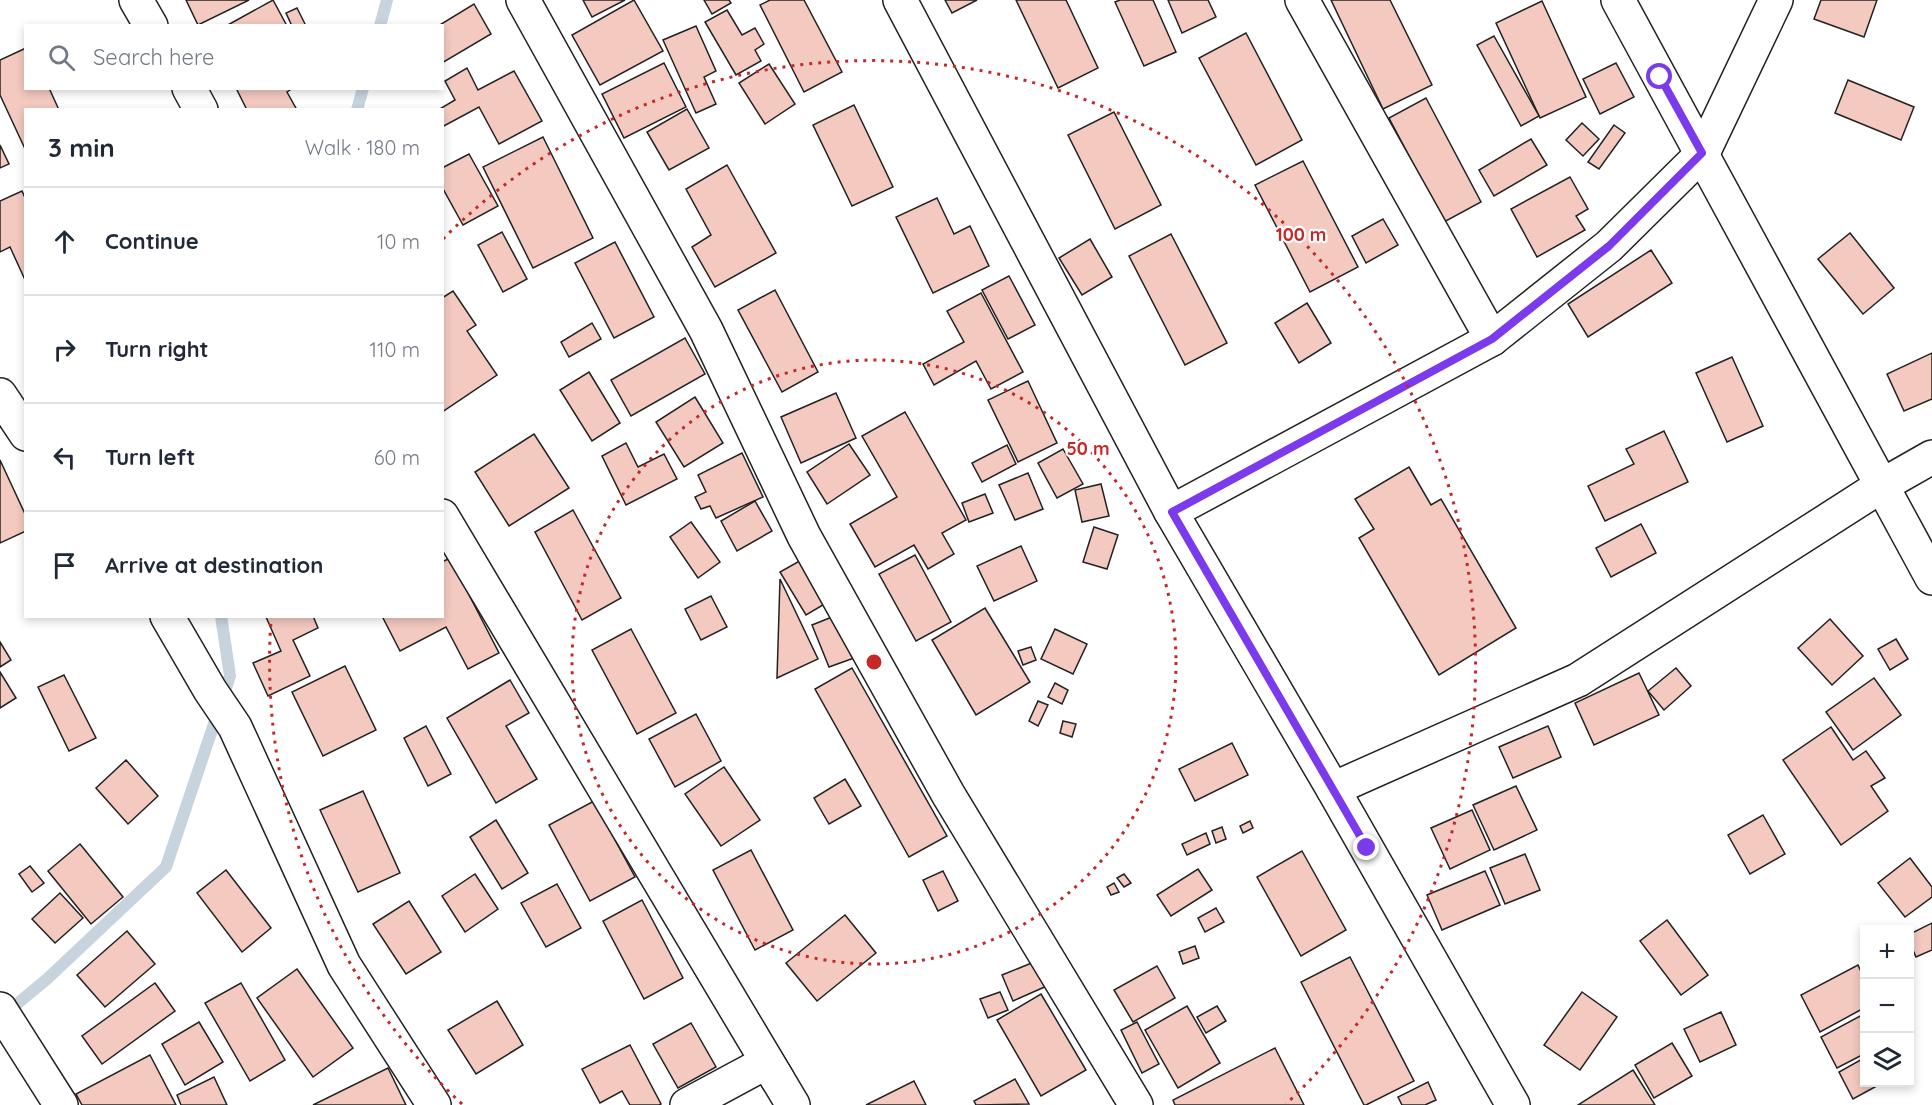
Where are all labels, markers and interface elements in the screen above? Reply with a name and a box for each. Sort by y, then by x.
search box [24,24,444,90]
icon: search [45,41,78,74]
text: Search here [93,43,214,71]
route start [1646,63,1672,89]
text: 3 min [48,131,115,164]
text: Walk · 180 m [305,135,420,160]
text: 100 m [1276,223,1326,246]
icon: ahead [48,225,81,258]
text: Continue [105,227,199,255]
text: 10 m [377,229,420,254]
icon: right [48,333,81,366]
text: Turn right [105,335,209,363]
text: 110 m [370,337,420,362]
text: 50 m [1066,437,1110,460]
icon: left [48,441,81,474]
text: Turn left [105,443,195,471]
text: 60 m [374,445,420,470]
icon: arrive [48,549,81,582]
text: Arrive at destination [105,551,323,579]
centre of rings [864,652,884,672]
route end [1353,834,1379,860]
map controls [1860,925,1914,1087]
button: + [1860,925,1914,979]
button: − [1860,979,1914,1033]
button: layers [1860,1033,1914,1087]

